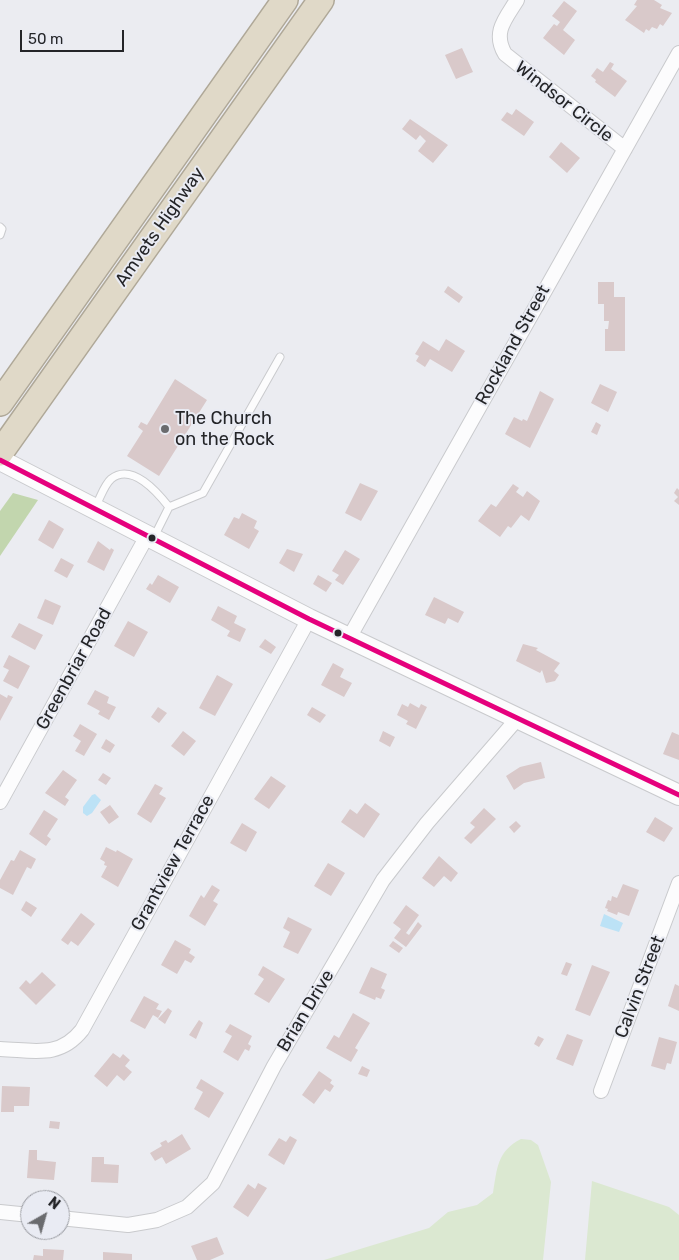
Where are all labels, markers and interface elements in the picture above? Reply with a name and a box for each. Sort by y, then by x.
scale bar [22,20,126,52]
text: 50 m [28,30,63,48]
street label: Windsor Circle [511,57,617,147]
street label: Amvets Highway [111,163,209,291]
street label: Rockland Street [471,281,555,409]
place label: The Church on the Rock [175,408,274,450]
marker: The Church on the Rock [159,423,171,435]
unlabelled marker [147,533,157,543]
street label: Greenbriar Road [32,604,116,734]
unlabelled marker [333,628,343,638]
street label: Grantview Terrace [127,791,219,935]
street label: Calvin Street [611,933,669,1041]
street label: Brian Drive [273,966,339,1056]
north arrow [20,1190,70,1240]
text: N [45,1194,63,1213]

